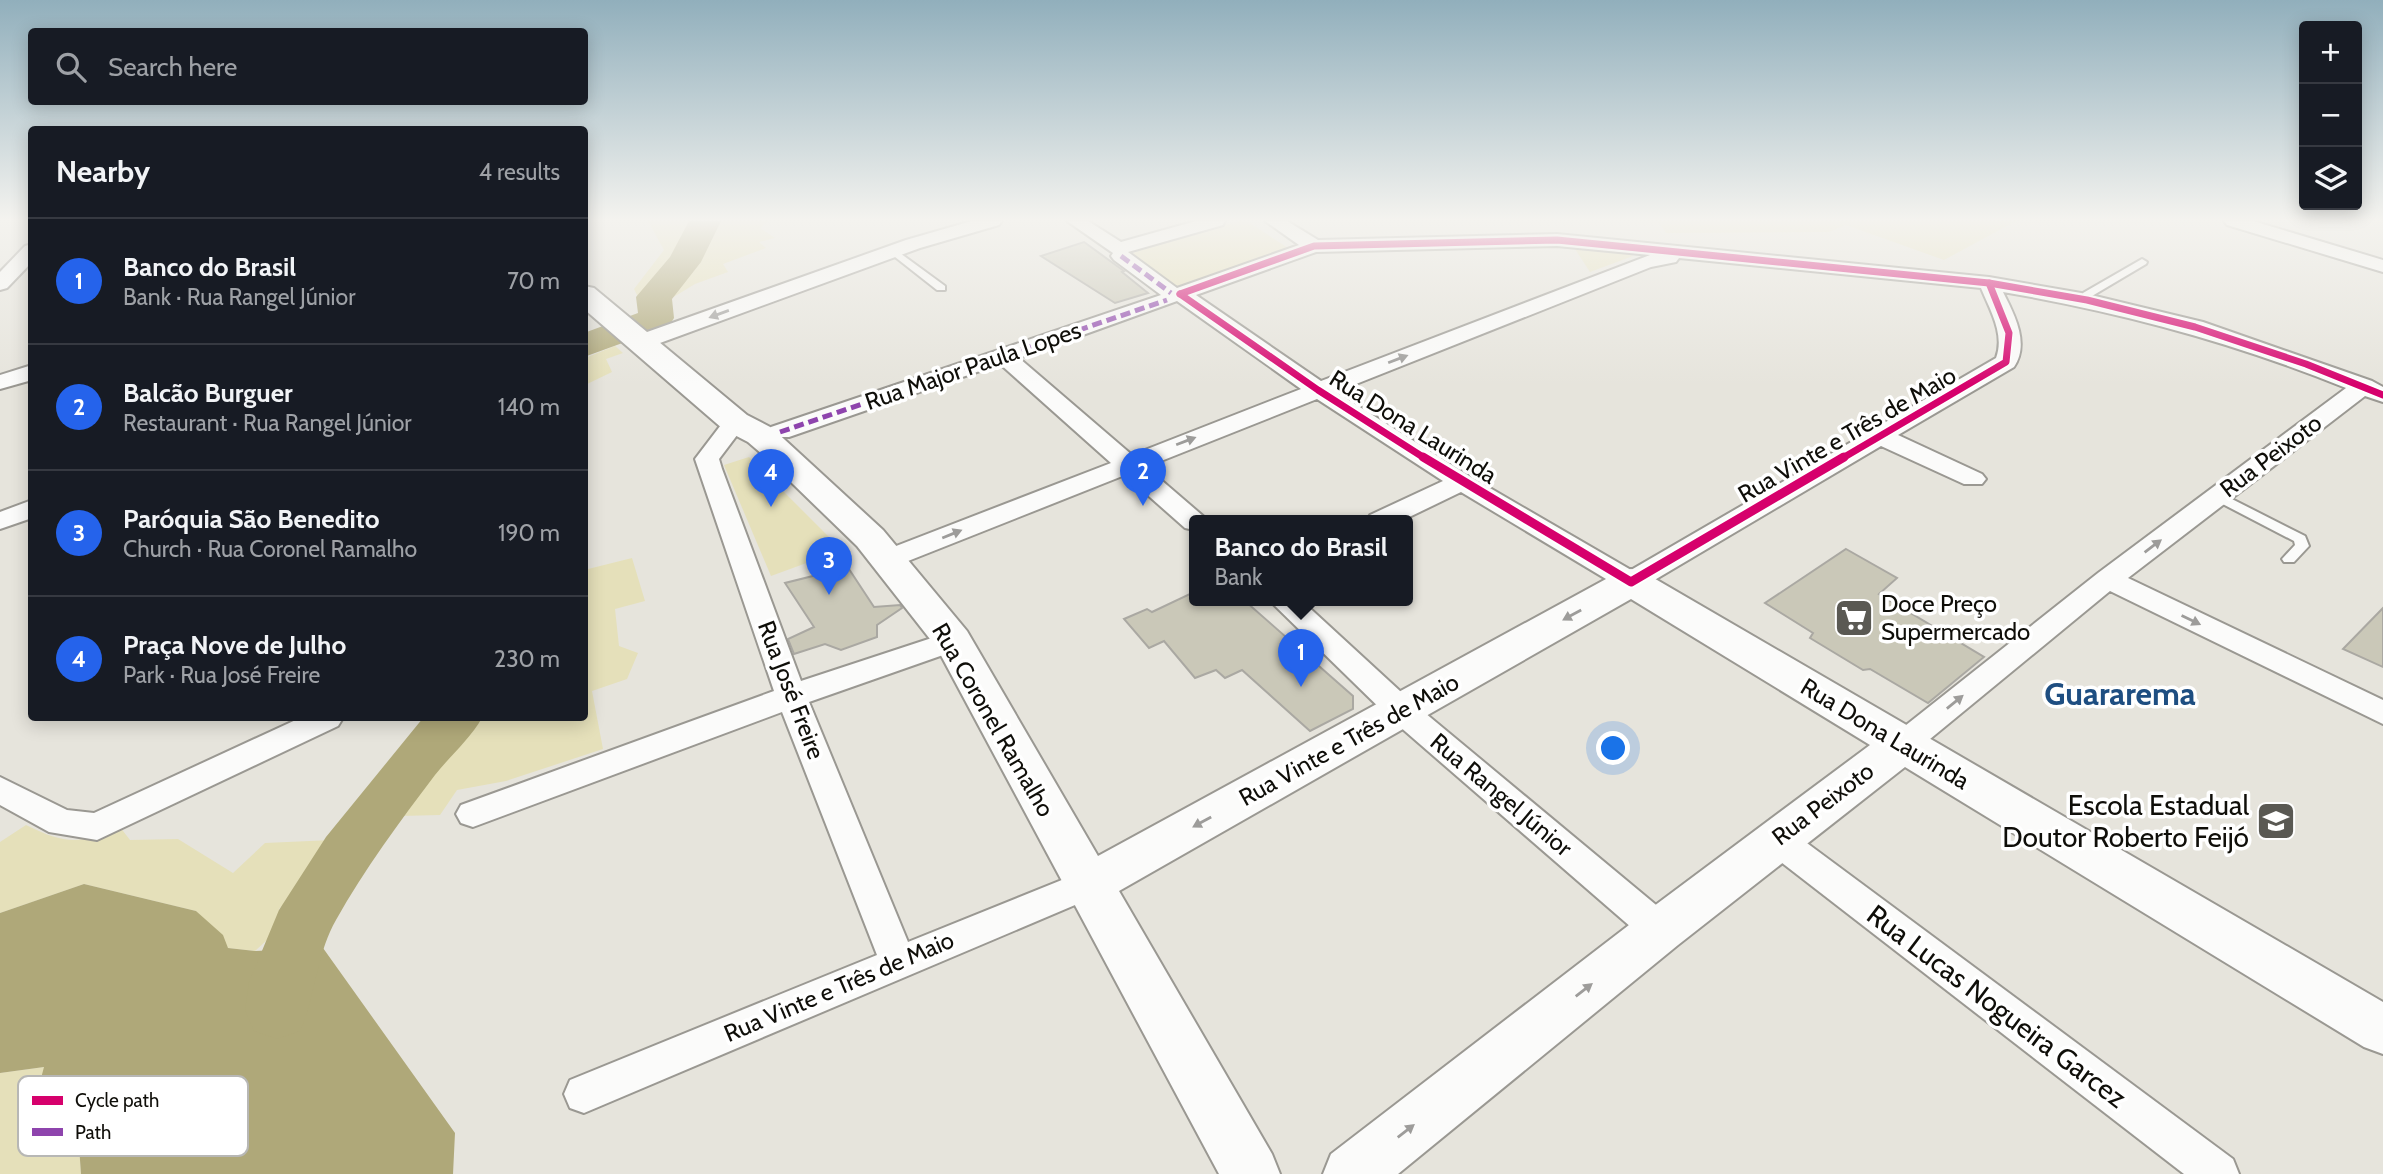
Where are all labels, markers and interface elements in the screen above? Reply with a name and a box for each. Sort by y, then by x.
map controls [2299,21,2362,210]
button: + [2299,21,2362,84]
search box [28,28,588,105]
icon: search [52,48,90,86]
text: Search here [108,51,237,83]
button: − [2299,84,2362,147]
button: layers [2299,147,2362,210]
text: Nearby [56,153,150,190]
text: 4 results [479,158,560,186]
text: Banco do Brasil [123,251,296,283]
text: 1 [75,267,83,295]
text: 70 m [507,267,560,295]
text: Bank · Rua Rangel Júnior [123,283,355,311]
one-way arrow [708,309,729,320]
street label: Rua Major Paula Lopes [861,315,1085,416]
one-way arrow [1388,353,1409,364]
street label: Rua Vinte e Três de Maio [1733,360,1961,509]
street label: Rua Dona Laurinda [1324,364,1503,490]
text: Balcão Burguer [123,377,293,409]
text: 2 [73,393,85,421]
text: 140 m [498,393,560,421]
street label: Rua Peixoto [2214,408,2327,503]
text: Restaurant · Rua Rangel Júnior [123,409,412,437]
one-way arrow [1176,436,1197,447]
pin: 2 [1120,448,1166,506]
pin: 4 [748,449,794,507]
text: Paróquia São Benedito [123,503,380,535]
popup [1189,515,1413,606]
text: 3 [73,519,85,547]
text: 190 m [498,519,560,547]
one-way arrow [941,529,962,540]
text: Banco do Brasil [1214,531,1388,563]
text: Church · Rua Coronel Ramalho [123,535,417,563]
pin: 3 [806,537,852,595]
one-way arrow [2143,538,2161,553]
text: Bank [1214,563,1262,591]
place label: Doce Preço Supermercado [1881,589,2030,646]
supermarket icon: Doce Preço Supermercado [1833,597,1875,639]
one-way arrow [1562,609,1581,621]
one-way arrow [2181,614,2201,625]
street label: Rua José Freire [752,616,831,763]
street label: Rua Coronel Ramalho [926,618,1061,822]
text: Praça Nove de Julho [123,629,346,661]
pin: 1 [1278,629,1324,687]
text: 4 [72,645,86,673]
text: 230 m [494,645,560,673]
text: Park · Rua José Freire [123,661,320,689]
street label: Rua Vinte e Três de Maio [1234,667,1464,812]
street label: Rua Dona Laurinda [1796,672,1975,796]
district label: Guararema [2044,674,2196,713]
one-way arrow [1947,695,1964,710]
street label: Rua Rangel Júnior [1425,727,1578,863]
your location [1596,731,1630,765]
street label: Rua Peixoto [1766,756,1879,851]
place label: Escola Estadual Doutor Roberto Feijó [2002,788,2249,854]
school or university icon: Escola Estadual Doutor Roberto Feijó [2255,800,2297,842]
one-way arrow [1192,816,1212,828]
street label: Rua Lucas Nogueira Garcez [1860,897,2134,1115]
street label: Rua Vinte e Três de Maio [720,925,958,1048]
one-way arrow [1574,983,1592,998]
legend [18,1076,248,1156]
text: Cycle path [75,1089,159,1112]
text: Path [75,1121,111,1144]
one-way arrow [1396,1124,1414,1139]

